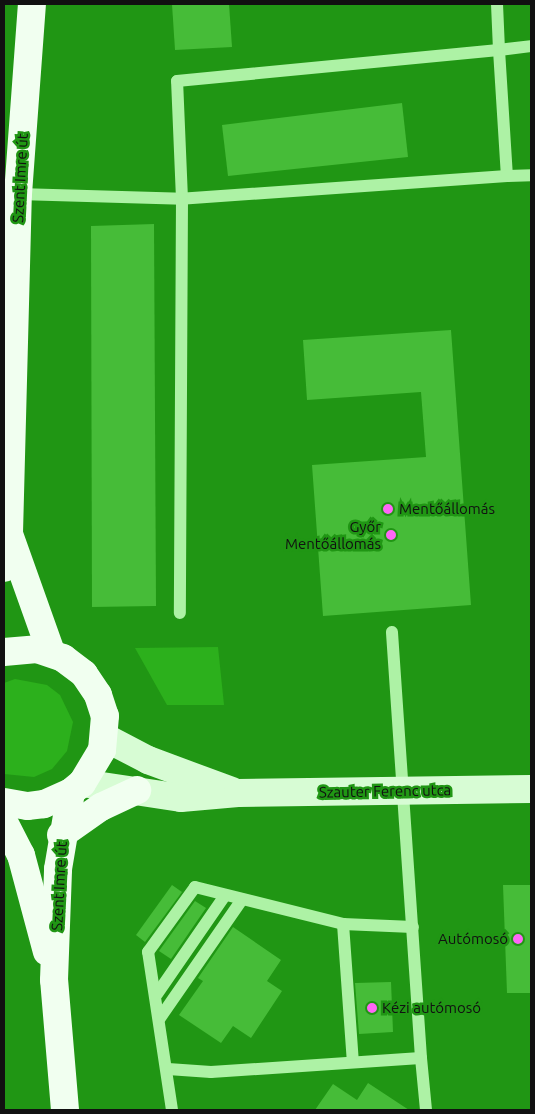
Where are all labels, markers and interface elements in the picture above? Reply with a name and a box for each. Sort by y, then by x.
street label: Szent Imre út [9,133,31,223]
place label: Mentőállomás [399,500,495,518]
marker: Mentőállomás [381,502,395,516]
place label: Győr Mentőállomás [285,517,381,552]
marker: Győr Mentőállomás [385,529,397,541]
street label: Szauter Ferenc utca [319,781,451,801]
street label: Szent Imre út [48,841,70,931]
place label: Autómosó [438,930,508,948]
marker: Autómosó [512,933,524,945]
place label: Kézi autómosó [382,999,481,1017]
marker: Kézi autómosó [366,1002,378,1014]

